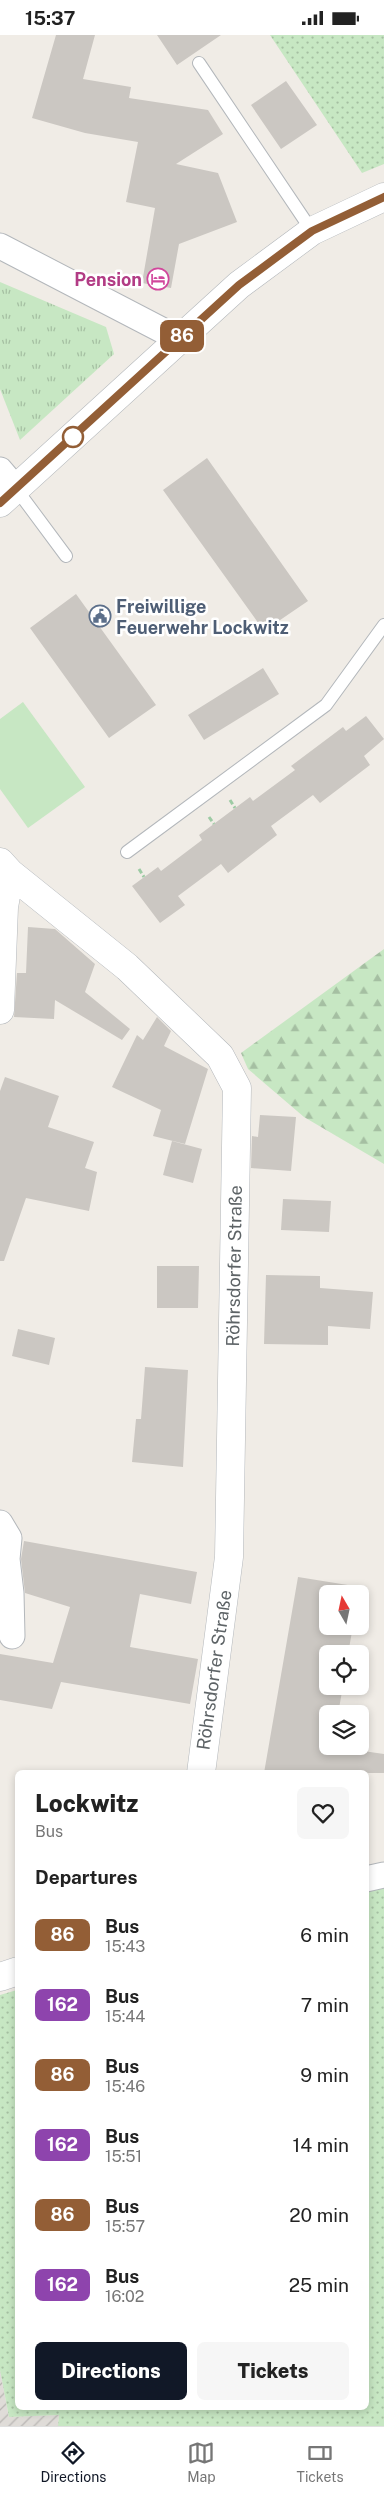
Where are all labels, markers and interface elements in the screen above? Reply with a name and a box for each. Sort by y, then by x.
text: 15:37 [25,7,75,29]
hotel icon: Pension [146,267,170,291]
place label: Pension [74,269,142,290]
line badge: 86 [160,320,204,352]
text: 86 [170,325,194,346]
unlabelled marker [62,426,84,448]
place label: Freiwillige Feuerwehr Lockwitz [116,596,289,638]
public building icon: Freiwillige Feuerwehr Lockwitz [88,604,112,628]
street label: Röhrsdorfer Straße [222,1185,246,1347]
north arrow [319,1585,369,1635]
map controls [319,1585,369,1755]
street label: Röhrsdorfer Straße [192,1589,236,1751]
button: locate [319,1645,369,1695]
button: layers [319,1705,369,1755]
button: heart [297,1787,349,1839]
text: Lockwitz [35,1789,138,1817]
text: Bus [35,1822,63,1841]
text: Departures [35,1866,138,1888]
text: Bus [105,1915,139,1937]
text: 86 [51,1924,74,1945]
text: 6 min [300,1924,349,1946]
text: 15:43 [105,1937,145,1956]
text: Bus [105,1985,139,2007]
text: 162 [47,1994,78,2015]
text: 7 min [301,1994,349,2016]
text: 15:44 [105,2007,145,2026]
text: Bus [105,2055,139,2077]
text: 86 [51,2064,74,2085]
text: 9 min [300,2064,349,2086]
text: 15:46 [105,2077,145,2096]
text: Bus [105,2125,139,2147]
text: 162 [47,2134,78,2155]
text: 14 min [292,2134,349,2156]
text: 15:51 [105,2147,142,2166]
text: Bus [105,2195,139,2217]
text: 86 [51,2204,74,2225]
text: 20 min [289,2204,349,2226]
text: 15:57 [105,2217,145,2236]
text: Bus [105,2265,139,2287]
text: 162 [47,2274,78,2295]
text: 25 min [289,2274,349,2296]
text: 16:02 [105,2287,144,2306]
button: Directions [35,2342,187,2400]
button: Tickets [197,2342,349,2400]
tab: Directions [40,2439,106,2485]
tab: Map [187,2439,216,2485]
tab: Tickets [297,2439,344,2485]

